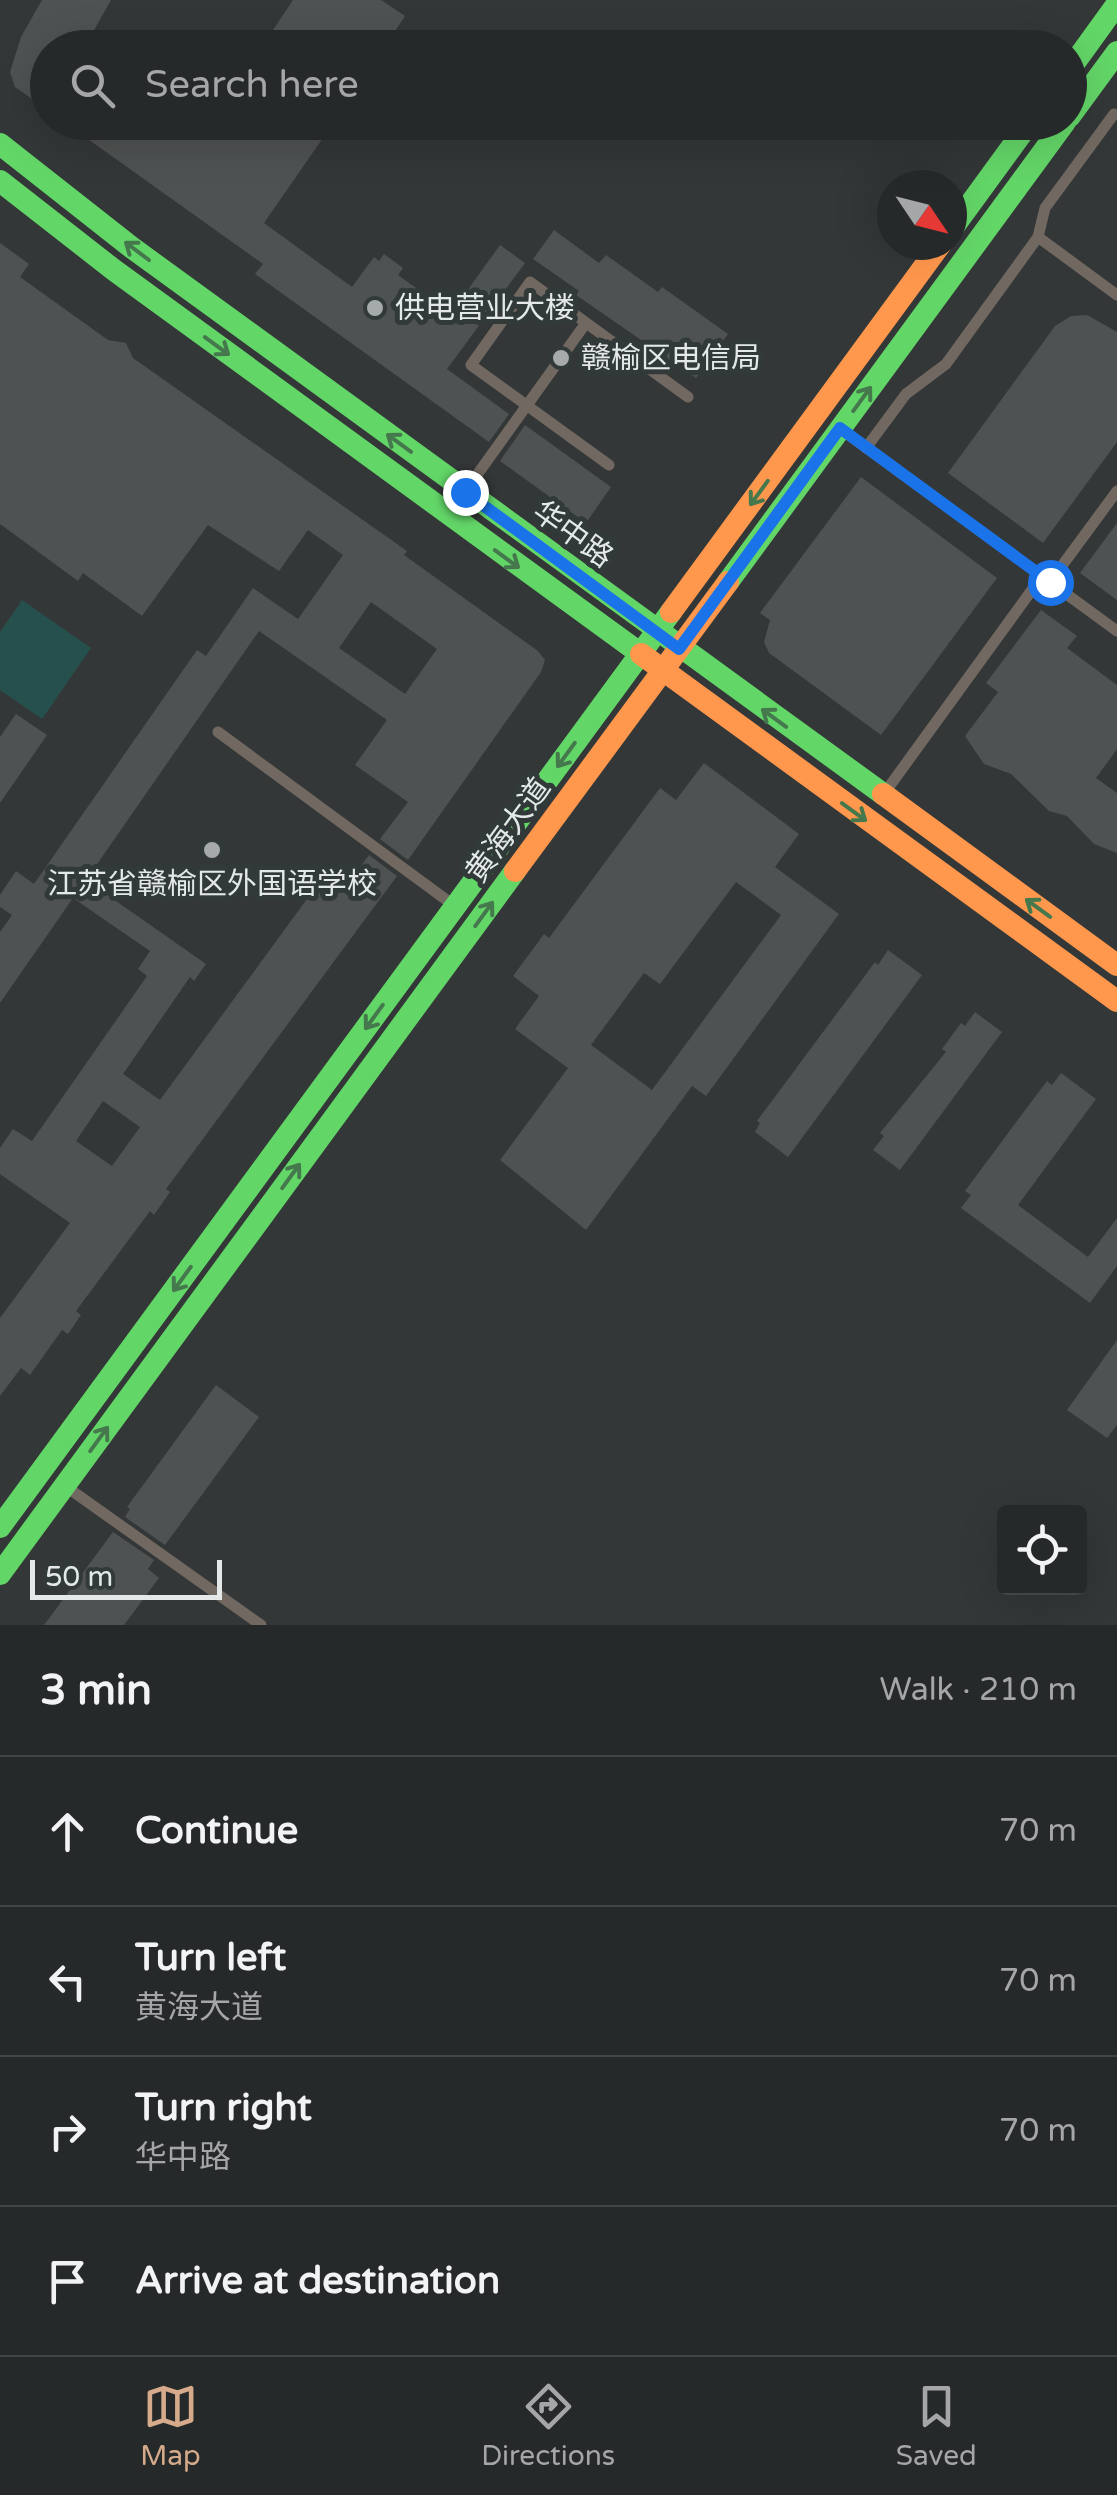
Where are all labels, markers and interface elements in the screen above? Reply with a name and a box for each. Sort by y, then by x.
search box [30,30,1087,140]
icon: search [65,58,120,113]
text: Search here [145,62,359,108]
north arrow [877,170,967,260]
one-way arrow [124,240,151,261]
place label: 供电营业大楼 [395,290,575,327]
marker: 供电营业大楼 [364,297,386,319]
one-way arrow [203,335,230,356]
place label: 赣榆区电信局 [581,340,761,377]
marker: 赣榆区电信局 [550,347,572,369]
one-way arrow [852,385,873,413]
one-way arrow [386,433,413,454]
route end [443,470,489,516]
one-way arrow [748,479,769,506]
street label: 华中路 [525,493,620,576]
one-way arrow [493,548,520,569]
route start [1028,560,1074,606]
one-way arrow [761,708,788,729]
one-way arrow [556,741,577,768]
street label: 黄海大道 [458,771,559,890]
one-way arrow [840,802,867,823]
marker: 江苏省赣榆区外国语学校 [201,839,223,861]
place label: 江苏省赣榆区外国语学校 [47,866,377,903]
one-way arrow [1025,897,1052,918]
one-way arrow [473,901,494,929]
one-way arrow [364,1003,385,1030]
one-way arrow [281,1163,302,1191]
one-way arrow [171,1265,192,1292]
one-way arrow [88,1425,109,1453]
map controls [997,1505,1087,1595]
button: locate [997,1505,1087,1595]
scale bar [30,1555,222,1600]
text: 50 m [45,1560,113,1594]
text: 3 min [40,1665,152,1716]
text: Walk · 210 m [880,1671,1077,1709]
icon: ahead [40,1804,95,1859]
text: Continue [135,1808,298,1854]
text: 70 m [999,1812,1077,1850]
text: Turn left [135,1935,286,1981]
icon: left [40,1954,95,2009]
text: 70 m [999,1962,1077,2000]
text: 黄海大道 [135,1989,263,2027]
text: Turn right [135,2085,312,2131]
icon: right [40,2104,95,2159]
text: 70 m [999,2112,1077,2150]
text: 华中路 [135,2139,231,2177]
icon: arrive [40,2254,95,2309]
text: Arrive at destination [135,2258,500,2304]
tab: Map [140,2379,201,2473]
tab: Directions [481,2379,615,2473]
tab: Saved [896,2379,977,2473]

